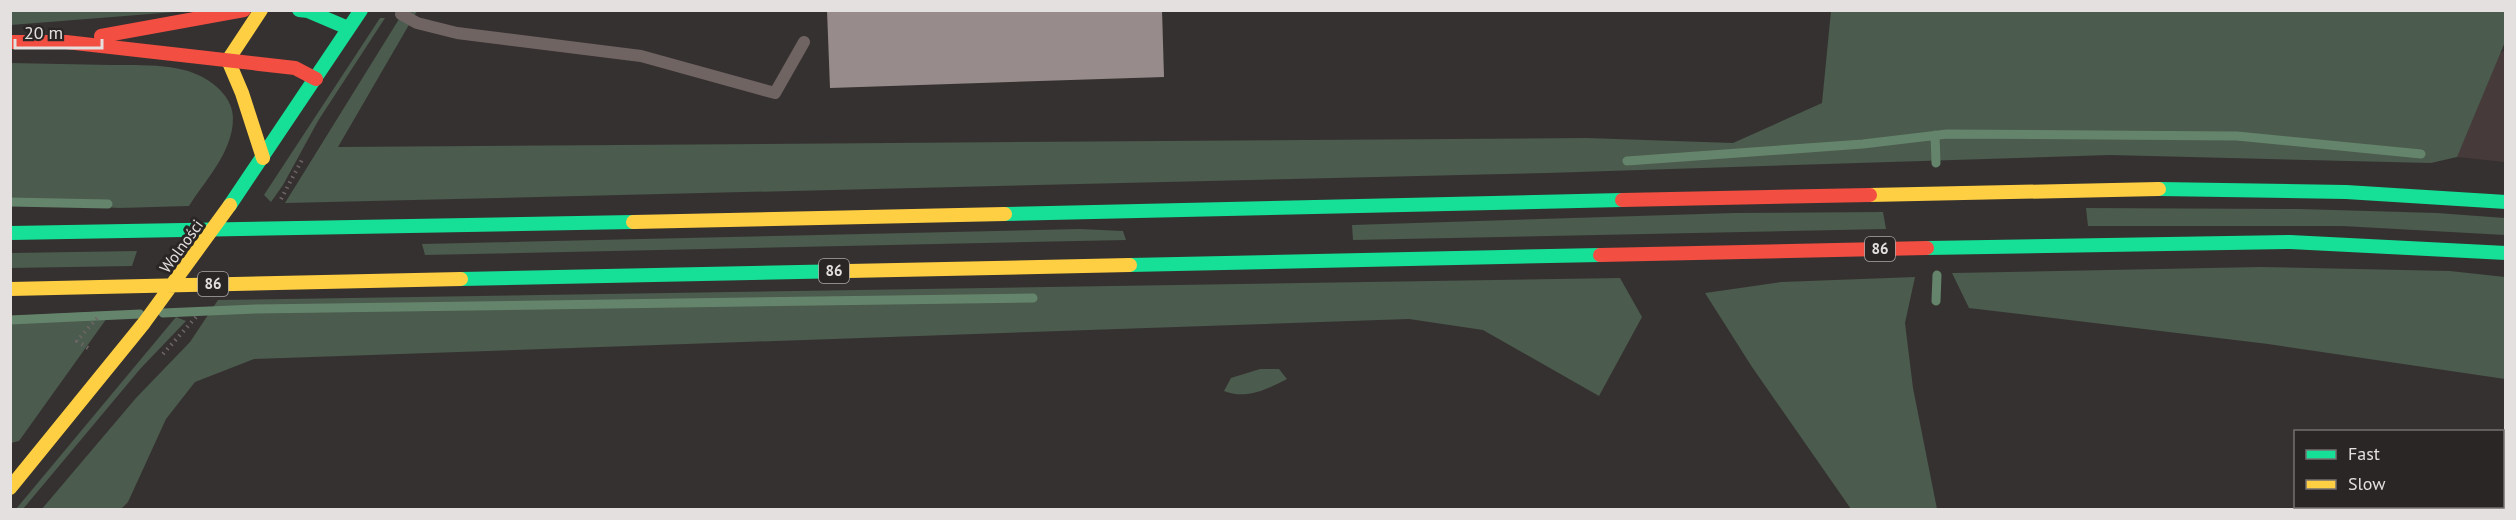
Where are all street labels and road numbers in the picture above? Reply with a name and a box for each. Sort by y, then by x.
street label: Wolności [155,215,207,277]
road number: 86 [1865,237,1895,261]
road number: 86 [819,259,849,283]
road number: 86 [198,272,228,296]

